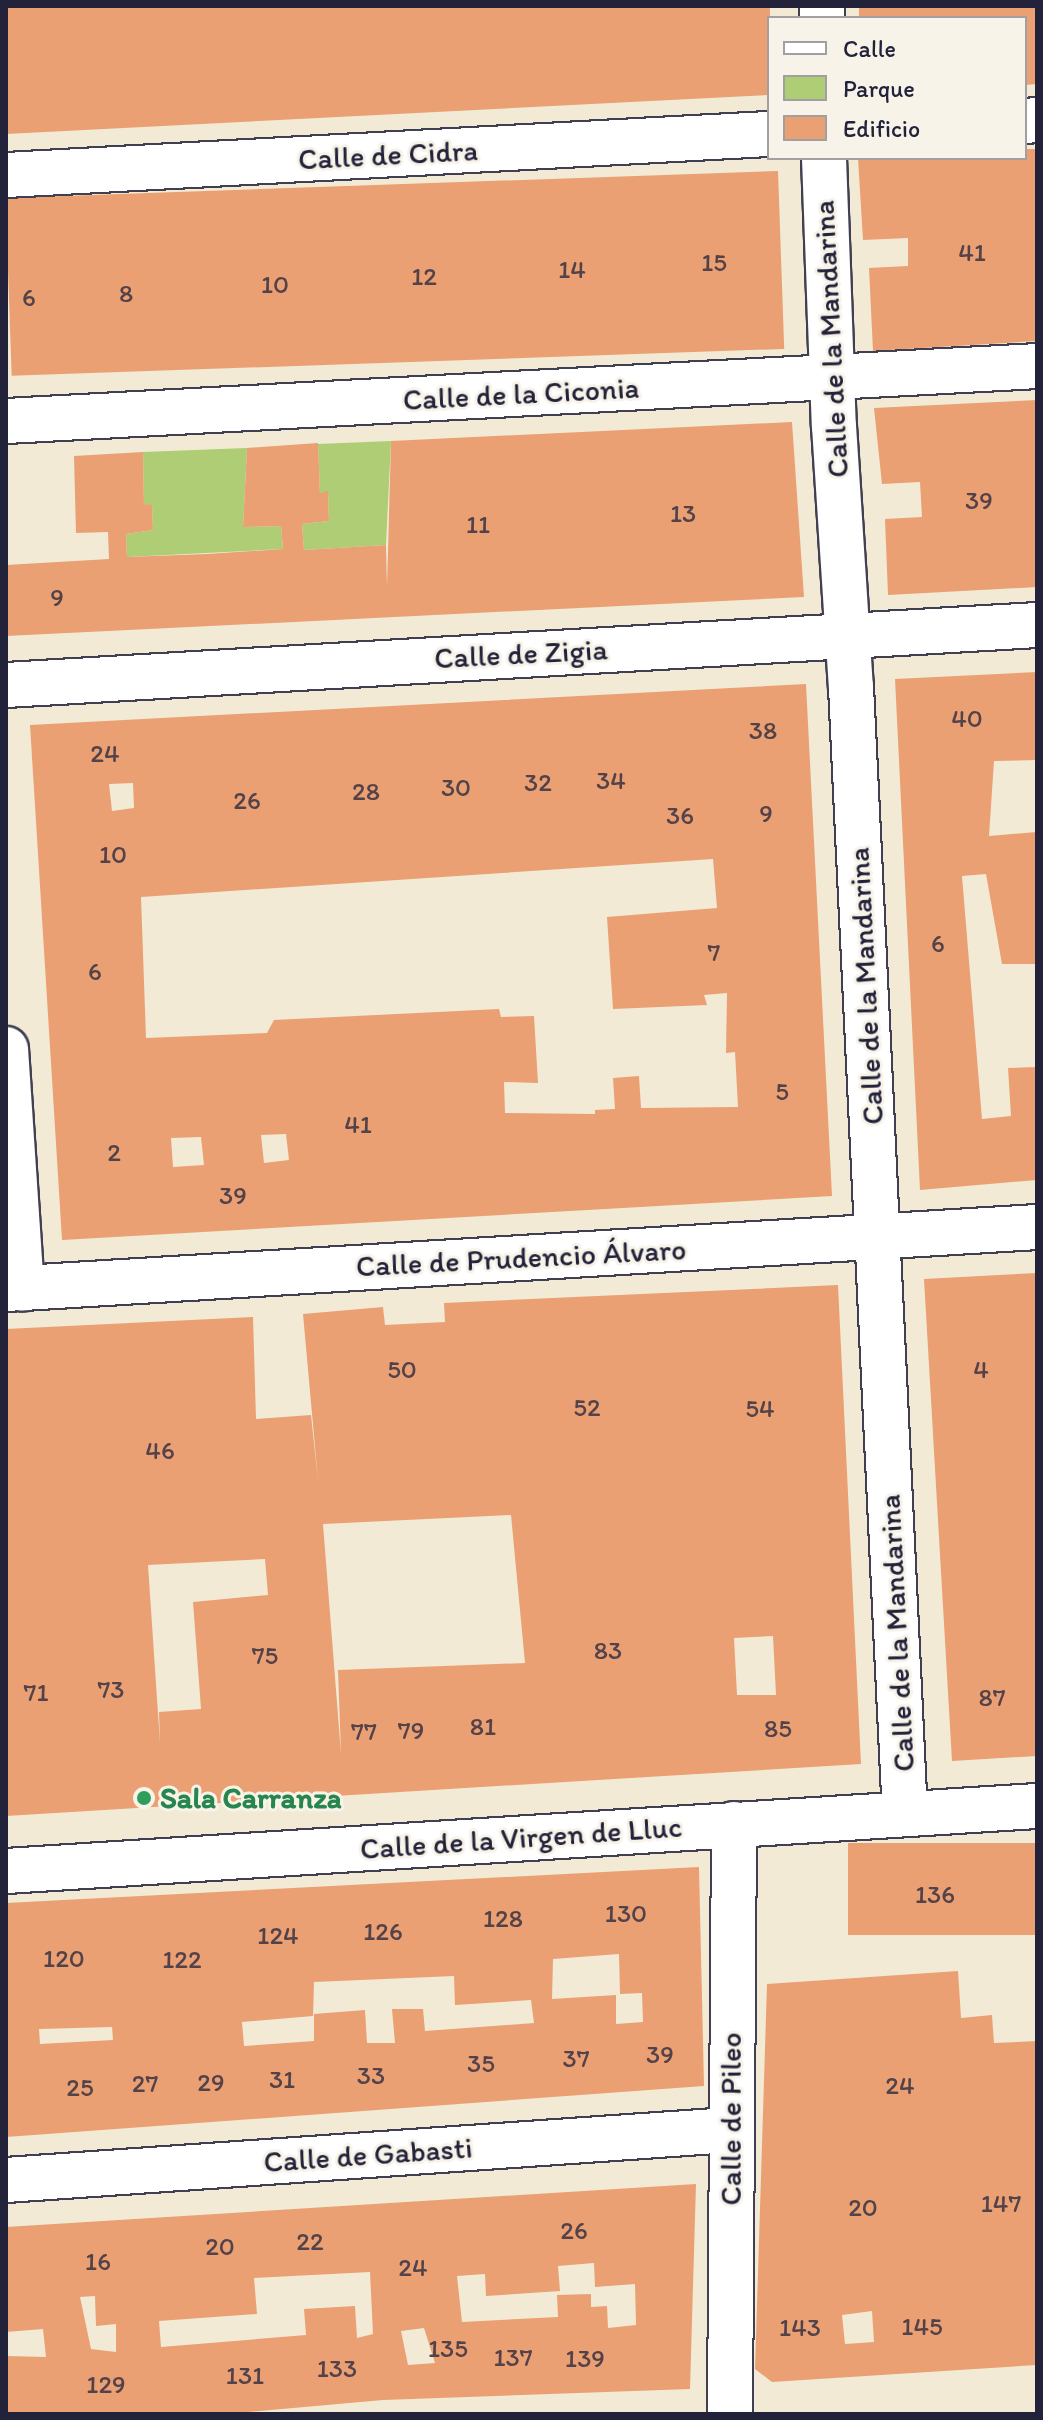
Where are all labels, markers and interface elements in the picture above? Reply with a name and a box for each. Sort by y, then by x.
legend [767,16,1027,160]
text: Calle [843,34,896,63]
text: Parque [843,74,915,103]
text: Edificio [843,114,920,143]
street label: Calle de Cidra [297,132,479,178]
street label: Calle de la Mandarina [806,198,856,480]
house number: 41 [958,237,986,269]
house number: 15 [701,247,727,279]
house number: 14 [558,254,586,286]
house number: 12 [411,261,437,293]
house number: 10 [261,269,289,301]
house number: 8 [119,278,133,310]
house number: 6 [22,282,36,314]
street label: Calle de la Ciconia [402,370,640,418]
house number: 39 [965,485,993,517]
house number: 13 [670,498,696,530]
house number: 11 [466,509,490,541]
house number: 9 [50,582,64,614]
street label: Calle de Zigia [433,631,609,677]
house number: 40 [951,703,983,735]
house number: 38 [749,715,777,747]
house number: 24 [90,738,120,770]
house number: 34 [596,765,626,797]
house number: 32 [524,767,552,799]
house number: 30 [441,772,471,804]
house number: 28 [352,776,380,808]
house number: 26 [233,785,261,817]
house number: 9 [759,798,773,830]
house number: 36 [666,800,694,832]
house number: 10 [99,839,127,871]
street label: Calle de la Mandarina [841,845,891,1127]
house number: 6 [931,928,945,960]
house number: 7 [708,937,720,969]
house number: 6 [88,956,102,988]
house number: 5 [775,1076,789,1108]
house number: 41 [344,1109,372,1141]
house number: 2 [107,1137,121,1169]
house number: 39 [219,1180,247,1212]
street label: Calle de Prudencio Álvaro [355,1231,687,1285]
house number: 50 [387,1354,417,1386]
house number: 4 [973,1354,989,1386]
house number: 52 [573,1392,601,1424]
house number: 54 [745,1393,775,1425]
house number: 46 [145,1435,175,1467]
street label: Calle de la Mandarina [872,1492,922,1774]
house number: 83 [594,1635,622,1667]
house number: 75 [252,1640,278,1672]
house number: 73 [97,1674,125,1706]
house number: 71 [24,1677,48,1709]
house number: 87 [978,1682,1006,1714]
house number: 81 [470,1711,496,1743]
house number: 85 [764,1713,792,1745]
house number: 79 [398,1715,424,1747]
house number: 77 [351,1716,377,1748]
place label: Sala Carranza [160,1780,342,1816]
marker: Sala Carranza [135,1789,153,1807]
street label: Calle de la Virgen de Lluc [359,1809,683,1867]
house number: 136 [915,1879,955,1911]
house number: 130 [605,1898,647,1930]
house number: 128 [483,1903,523,1935]
house number: 126 [363,1916,403,1948]
house number: 124 [257,1920,299,1952]
house number: 120 [43,1943,85,1975]
house number: 122 [162,1944,202,1976]
street label: Calle de Pileo [713,2032,749,2206]
house number: 39 [646,2039,674,2071]
house number: 37 [562,2043,590,2075]
house number: 35 [467,2048,495,2080]
house number: 33 [357,2060,385,2092]
house number: 31 [269,2064,295,2096]
house number: 29 [197,2067,225,2099]
house number: 27 [132,2068,158,2100]
house number: 24 [885,2070,915,2102]
house number: 25 [66,2072,94,2104]
street label: Calle de Gabasti [262,2130,474,2180]
house number: 147 [981,2188,1021,2220]
house number: 20 [848,2192,878,2224]
house number: 26 [560,2215,588,2247]
house number: 22 [296,2226,324,2258]
house number: 20 [205,2231,235,2263]
house number: 16 [85,2246,111,2278]
house number: 24 [398,2252,428,2284]
house number: 145 [901,2311,943,2343]
house number: 143 [779,2312,821,2344]
house number: 135 [428,2333,468,2365]
house number: 137 [493,2342,533,2374]
house number: 139 [565,2343,605,2375]
house number: 133 [317,2353,357,2385]
house number: 131 [226,2360,264,2392]
house number: 129 [86,2369,126,2401]

